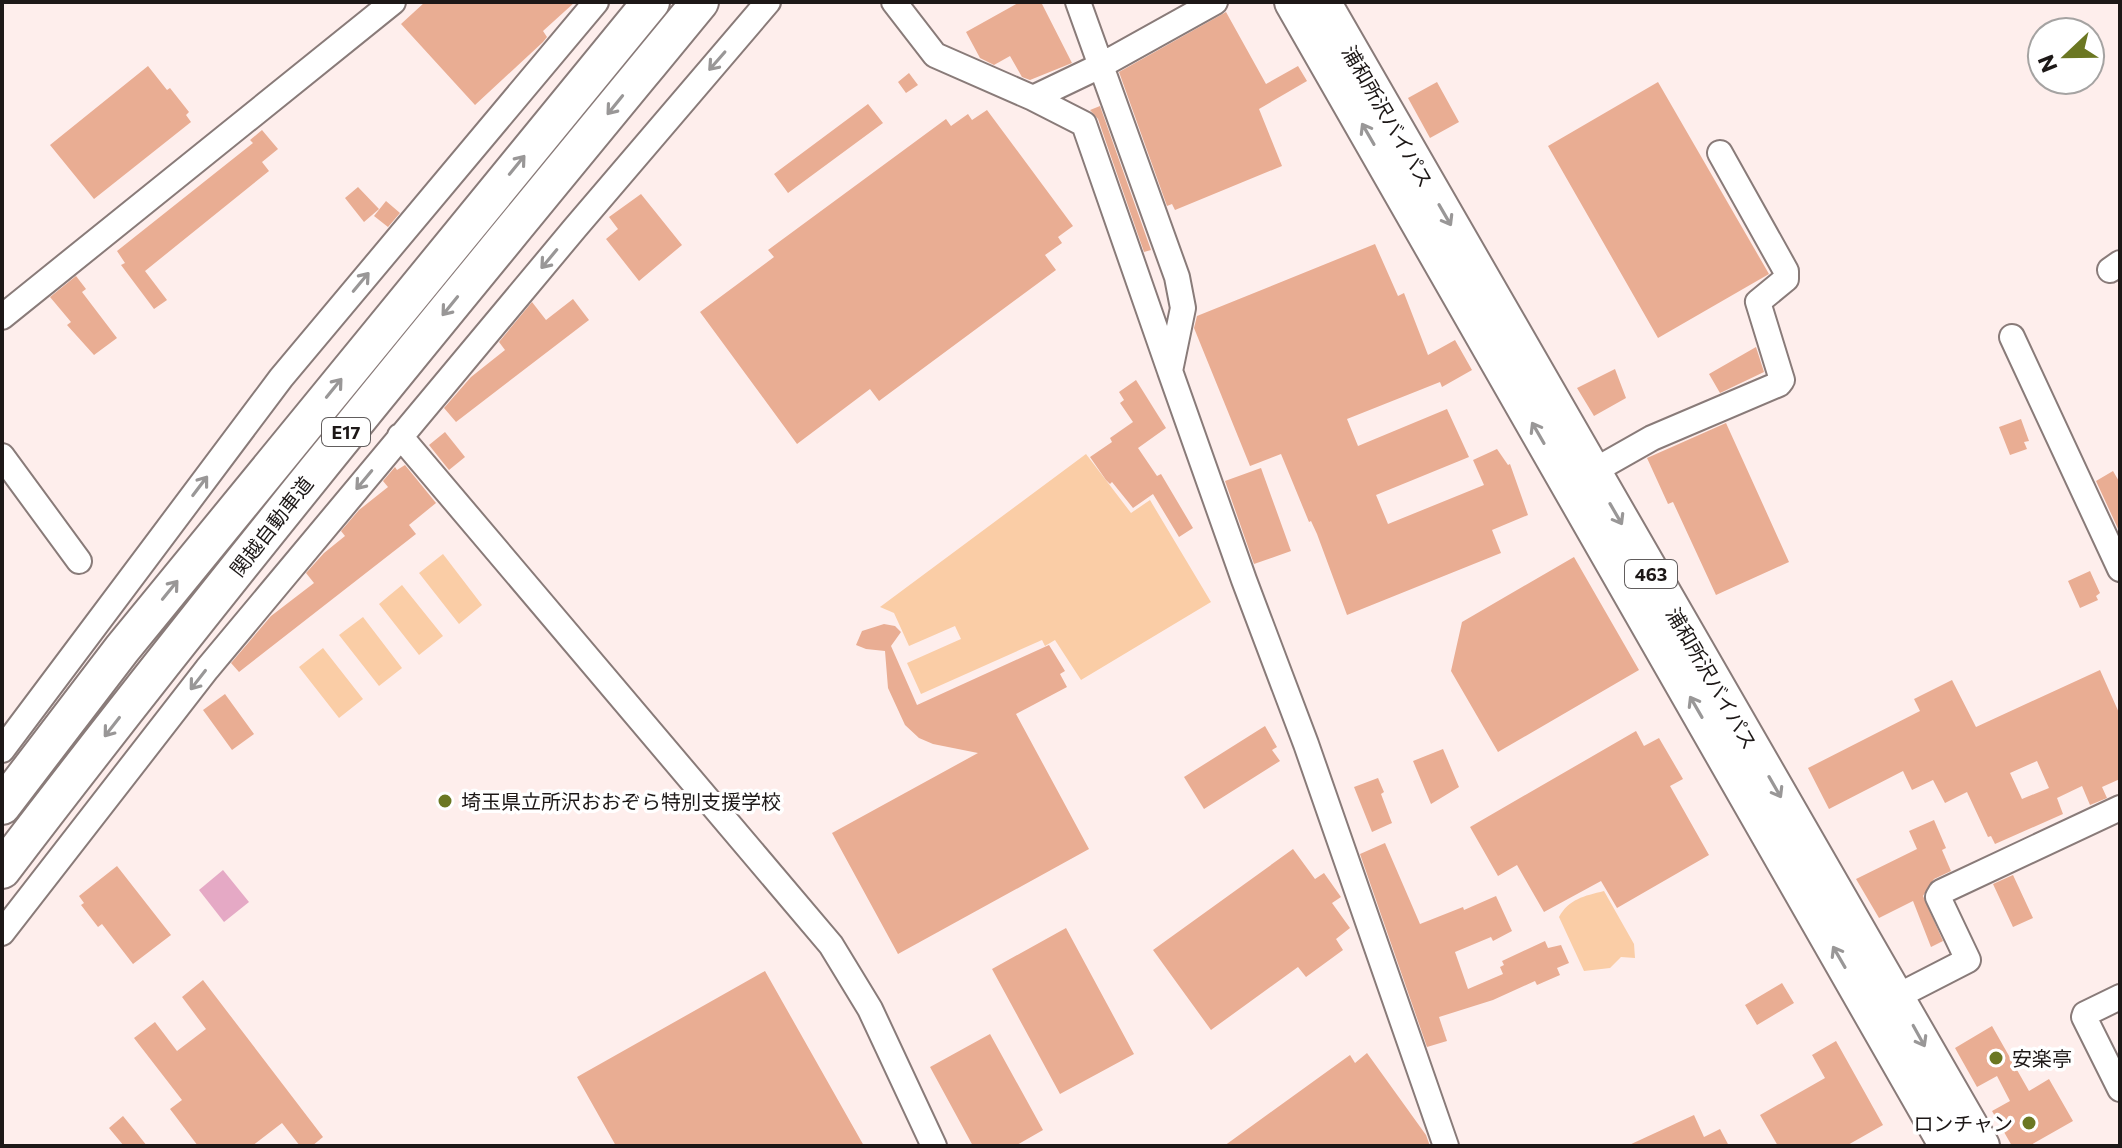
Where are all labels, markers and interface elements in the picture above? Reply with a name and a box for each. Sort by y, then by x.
north arrow [2026,16,2106,96]
street label: 浦和所沢バイパス [1338,41,1438,191]
one-way arrow [708,51,726,71]
text: N [2031,51,2063,76]
one-way arrow [606,95,624,115]
one-way arrow [1360,123,1376,146]
one-way arrow [508,156,526,176]
one-way arrow [1437,203,1453,226]
one-way arrow [540,249,558,269]
one-way arrow [352,272,370,293]
one-way arrow [441,295,459,316]
one-way arrow [325,378,343,399]
road number: E17 [322,418,370,446]
one-way arrow [1530,422,1546,445]
one-way arrow [355,469,373,490]
street label: 関越自動車道 [225,471,317,581]
one-way arrow [192,475,208,497]
one-way arrow [1609,501,1624,525]
road number: 463 [1625,560,1677,588]
one-way arrow [161,580,179,601]
street label: 浦和所沢バイパス [1662,603,1762,753]
one-way arrow [189,669,206,690]
one-way arrow [1688,696,1704,719]
one-way arrow [103,716,120,737]
one-way arrow [1767,775,1783,798]
place label: 埼玉県立所沢おおぞら特別支援学校 [461,789,781,813]
marker: 埼玉県立所沢おおぞら特別支援学校 [436,792,454,810]
one-way arrow [1831,946,1847,969]
one-way arrow [1912,1024,1927,1048]
place label: 安楽亭 [2012,1046,2072,1070]
marker: 安楽亭 [1987,1049,2005,1067]
place label: ロンチャン [1913,1111,2013,1135]
marker: ロンチャン [2020,1114,2038,1132]

